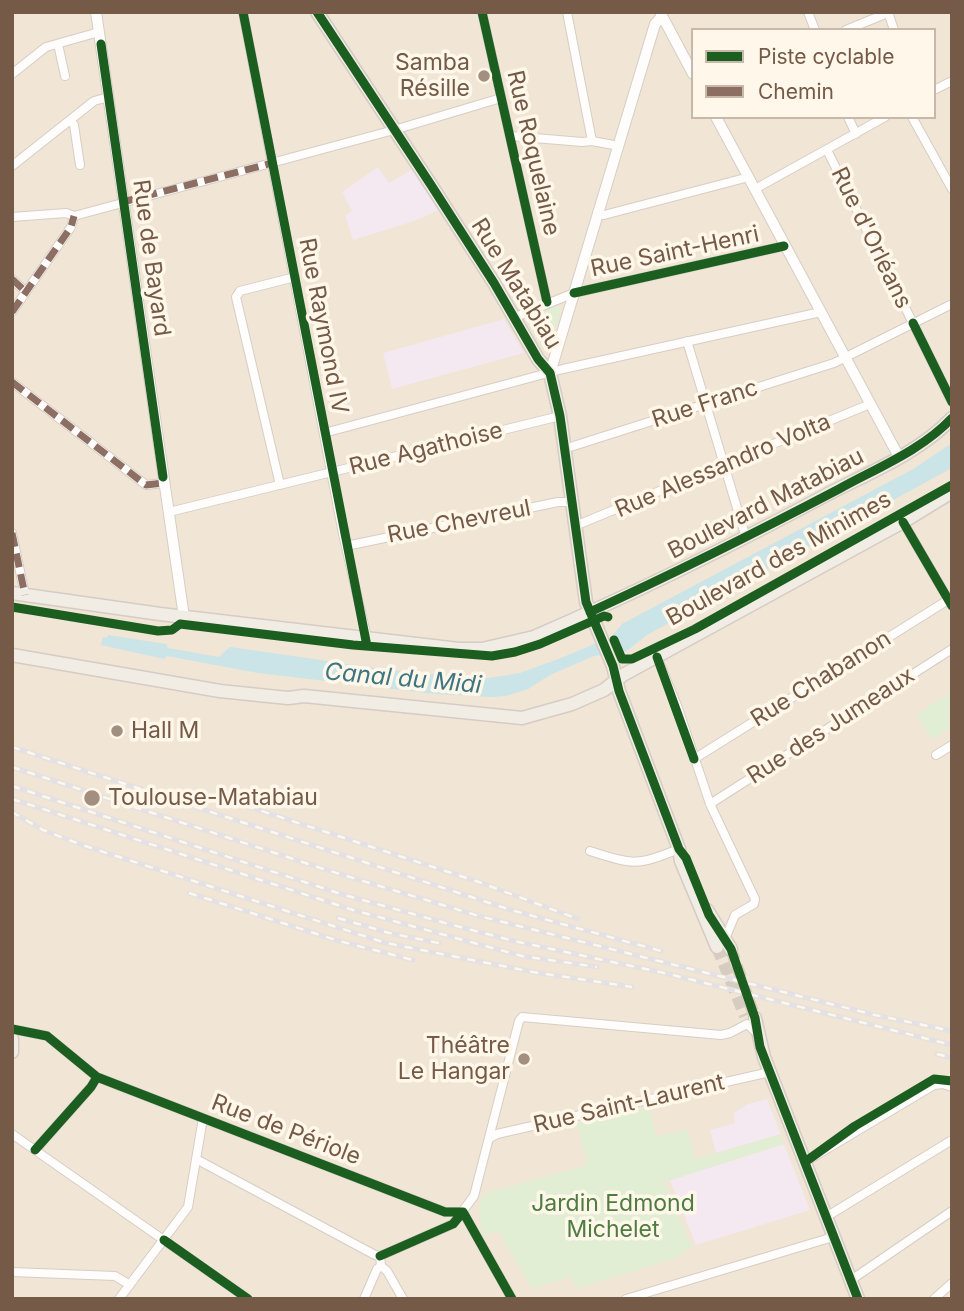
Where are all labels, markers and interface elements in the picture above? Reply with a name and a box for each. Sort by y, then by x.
legend [691,28,936,119]
text: Piste cyclable [758,44,894,69]
place label: Samba Résille [395,49,470,103]
marker: Samba Résille [476,68,492,84]
street label: Rue Roquelaine [501,68,565,238]
text: Chemin [758,79,834,104]
street label: Rue d'Orléans [825,163,917,313]
street label: Rue de Bayard [126,178,176,338]
street label: Rue Matabiau [465,214,567,354]
street label: Rue Saint-Henri [588,221,762,283]
street label: Rue Raymond IV [292,236,354,416]
street label: Rue Franc [649,374,761,434]
street label: Rue Alessandro Volta [611,408,835,524]
street label: Rue Agathoise [346,417,506,481]
street label: Boulevard Matabiau [664,443,868,565]
street label: Boulevard des Minimes [662,486,896,632]
street label: Rue Chevreul [385,495,533,549]
street label: Rue Chabanon [746,625,896,733]
water label: Canal du Midi [323,658,483,700]
street label: Rue des Jumeaux [742,662,920,790]
place label: Hall M [131,717,199,745]
marker: Hall M [109,723,125,739]
place label: Toulouse-Matabiau [108,784,318,812]
marker: Toulouse-Matabiau [82,788,102,808]
place label: Théâtre Le Hangar [398,1032,510,1086]
marker: Théâtre Le Hangar [516,1051,532,1067]
street label: Rue Saint-Laurent [531,1069,727,1139]
street label: Rue de Périole [208,1089,364,1171]
park label: Jardin Edmond Michelet [531,1190,695,1244]

